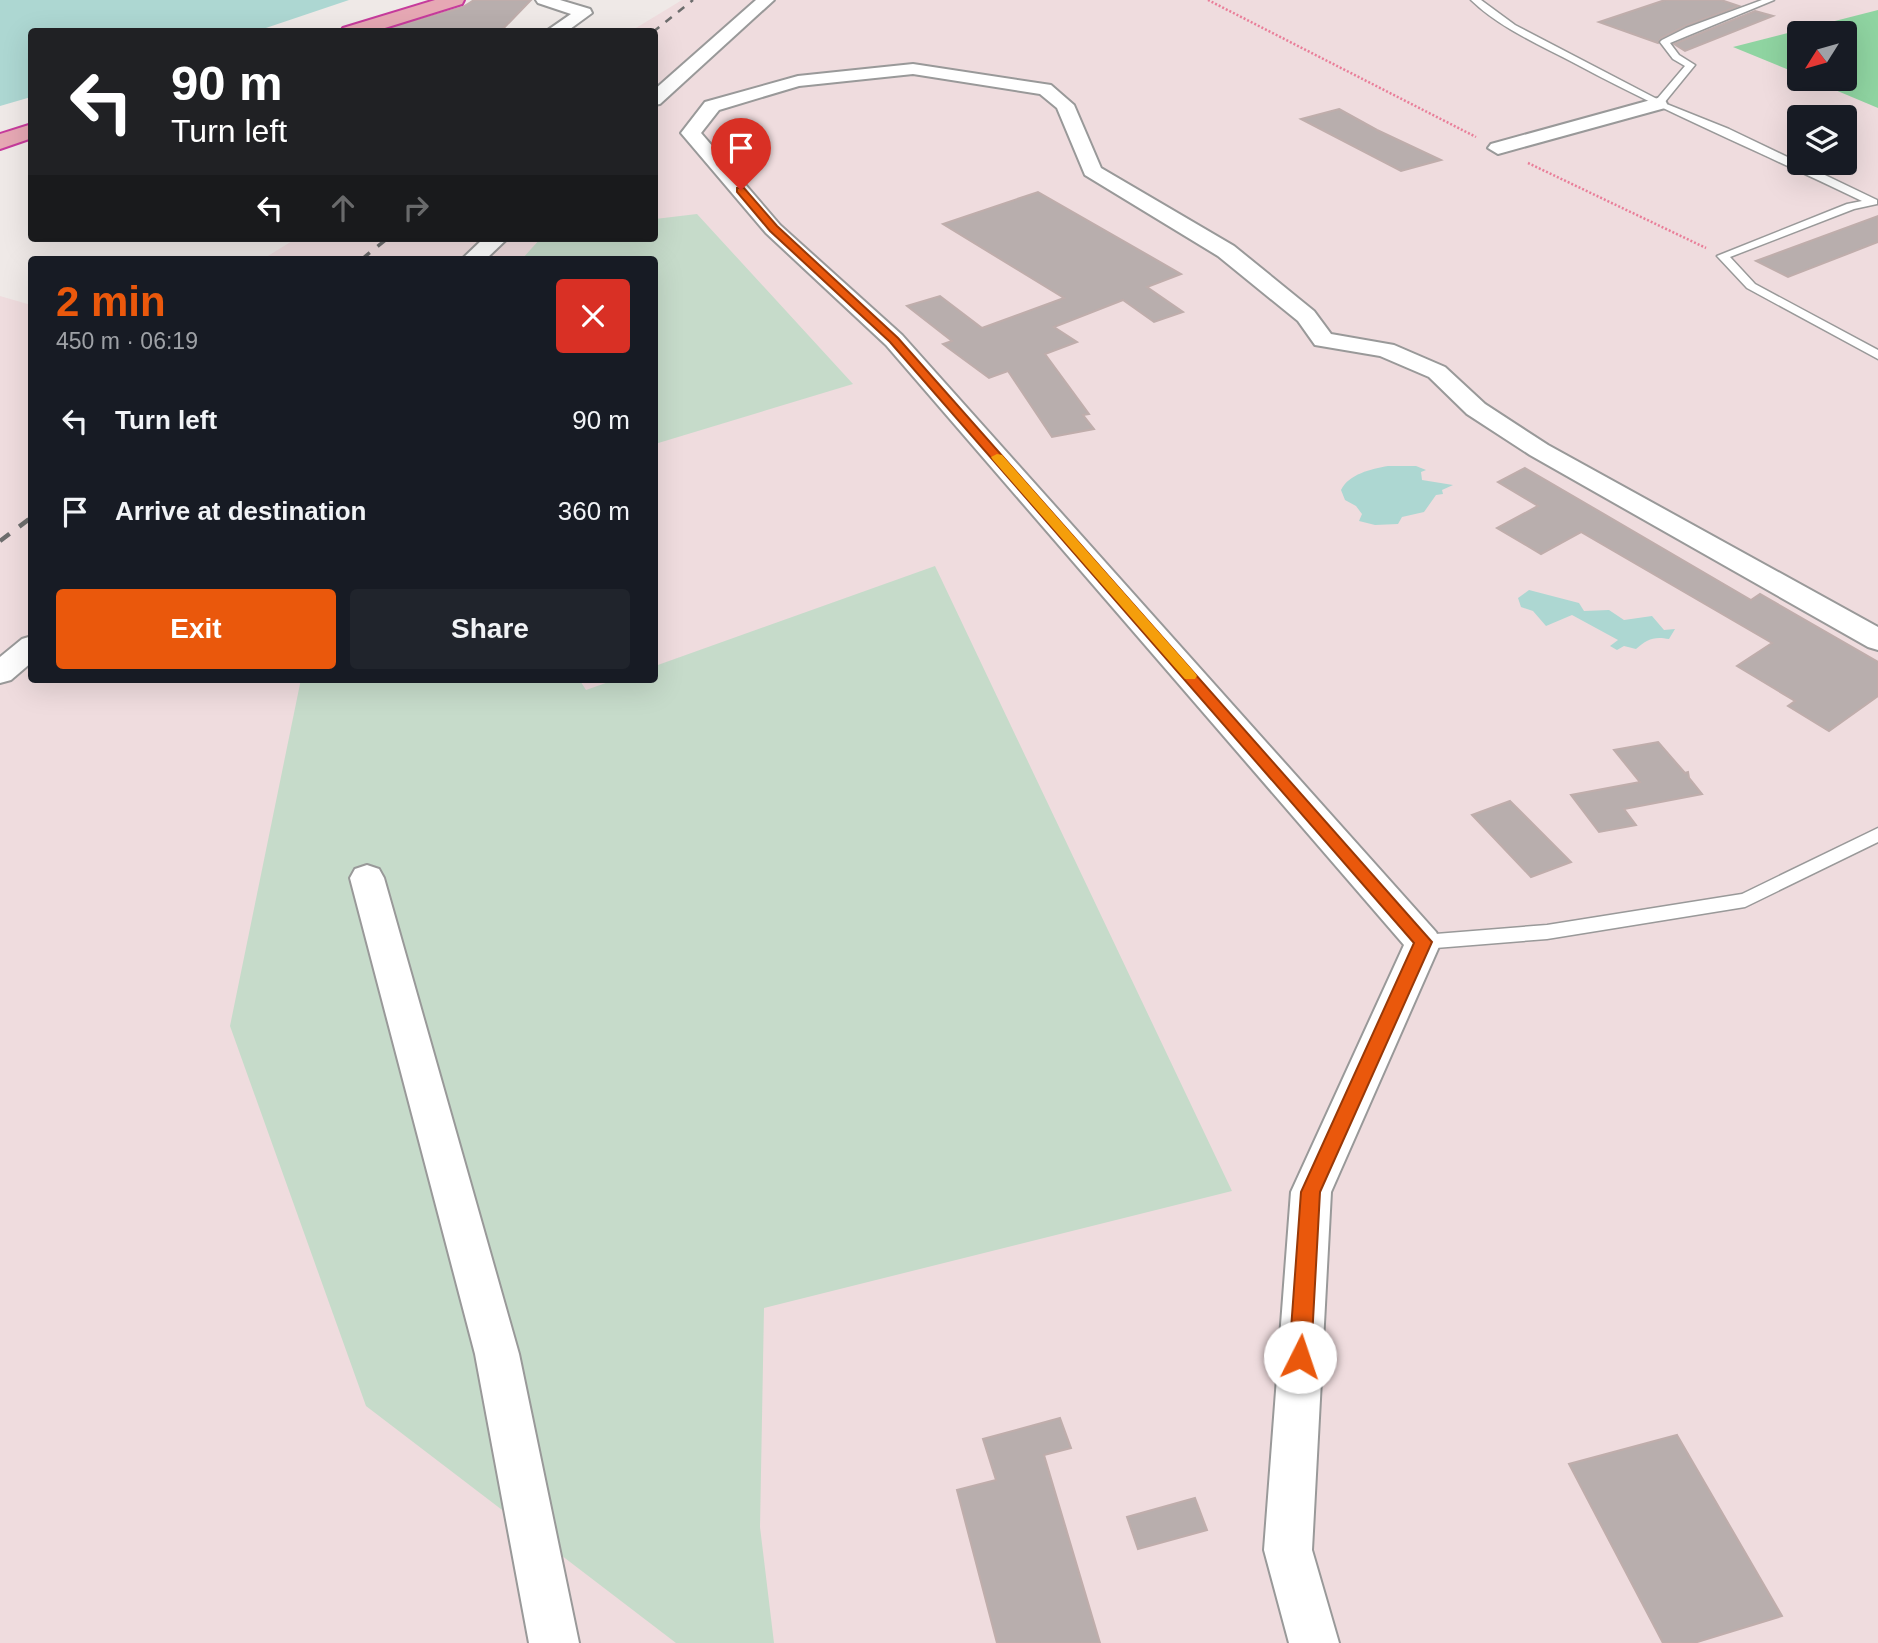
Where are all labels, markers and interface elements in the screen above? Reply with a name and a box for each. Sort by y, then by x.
north arrow [1787,21,1857,91]
map controls [1787,21,1857,175]
icon: left [56,56,147,147]
text: 90 m [171,56,283,110]
button: layers [1787,105,1857,175]
text: Turn left [171,113,287,149]
pin [711,118,771,190]
icon: arrive [722,129,760,167]
icon: left [251,189,289,227]
icon: ahead [324,189,362,227]
icon: right [397,189,435,227]
text: 2 min [56,278,166,325]
button: close [556,279,630,353]
text: 450 m · 06:19 [56,328,198,354]
icon: left [56,402,94,440]
text: Turn left [115,405,217,435]
text: 90 m [572,405,630,435]
icon: arrive [56,493,94,531]
text: Arrive at destination [115,496,366,526]
text: 360 m [558,496,630,526]
button: Exit [56,589,336,669]
button: Share [350,589,630,669]
position arrow [1263,1320,1337,1394]

